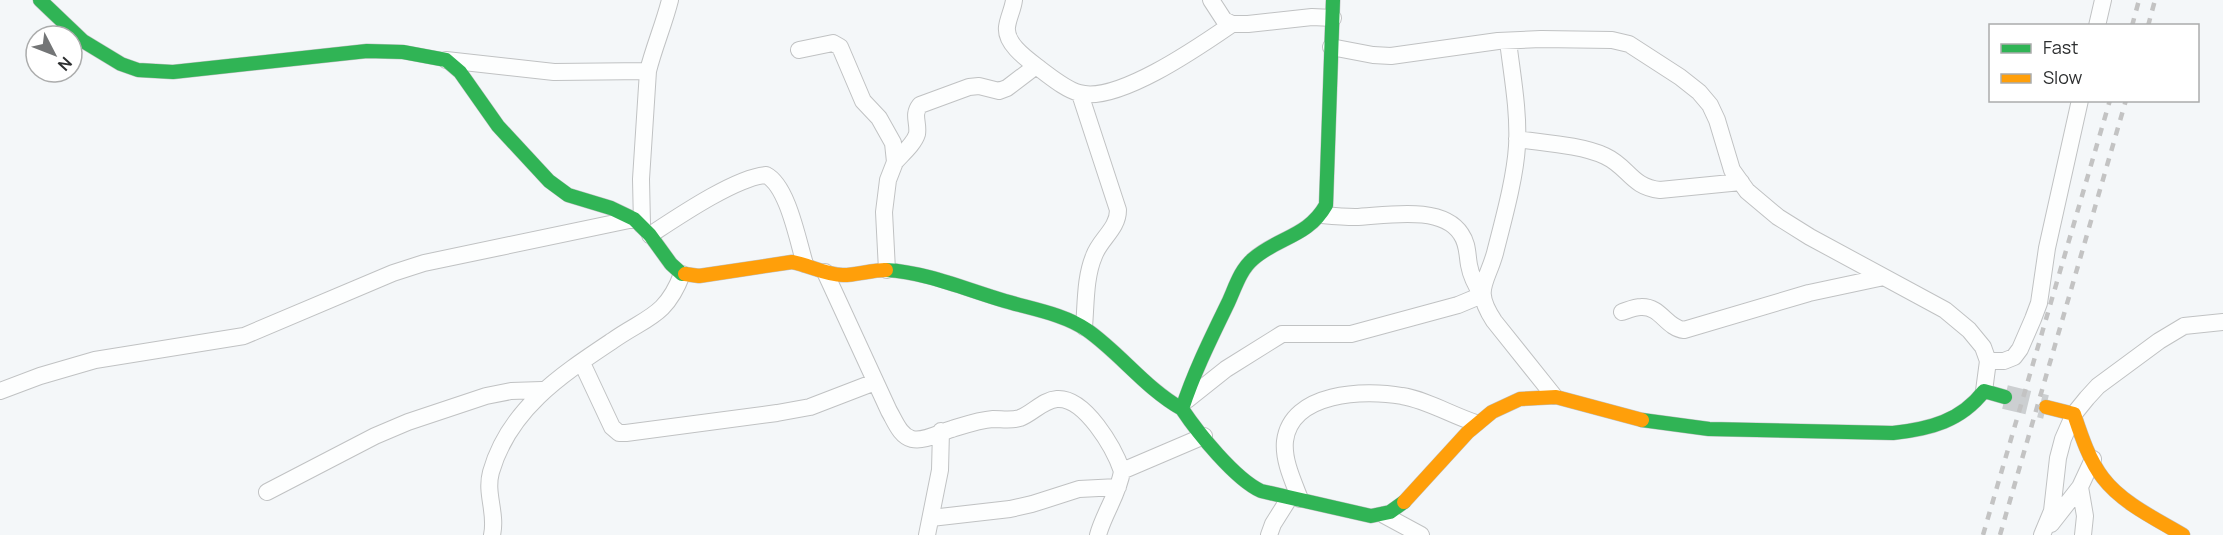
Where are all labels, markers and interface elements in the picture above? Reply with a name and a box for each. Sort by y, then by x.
north arrow [24,24,84,84]
legend [1989,24,2199,102]
text: Fast [2043,35,2078,59]
text: N [53,52,77,76]
text: Slow [2043,65,2083,89]

